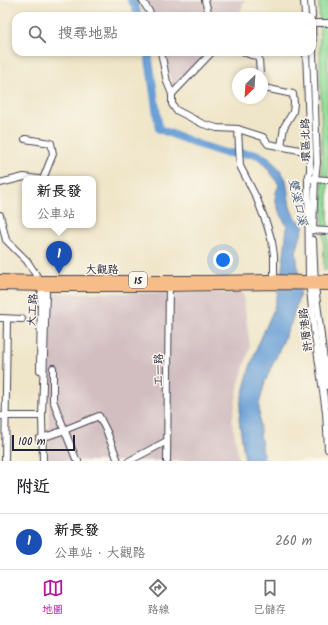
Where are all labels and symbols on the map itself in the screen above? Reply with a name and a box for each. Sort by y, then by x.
north arrow [232,68,268,104]
street label: 環區北路 [297,118,315,162]
water label: 雙溪口溪 [283,177,312,229]
pin: 1 [46,241,72,274]
your location [213,250,233,270]
street label: 大觀路 [86,261,119,279]
road number: 15 [129,272,147,288]
street label: 大工路 [23,293,43,327]
street label: 許厝港路 [294,307,318,353]
street label: 工一路 [150,353,168,387]
scale bar [12,433,75,452]

